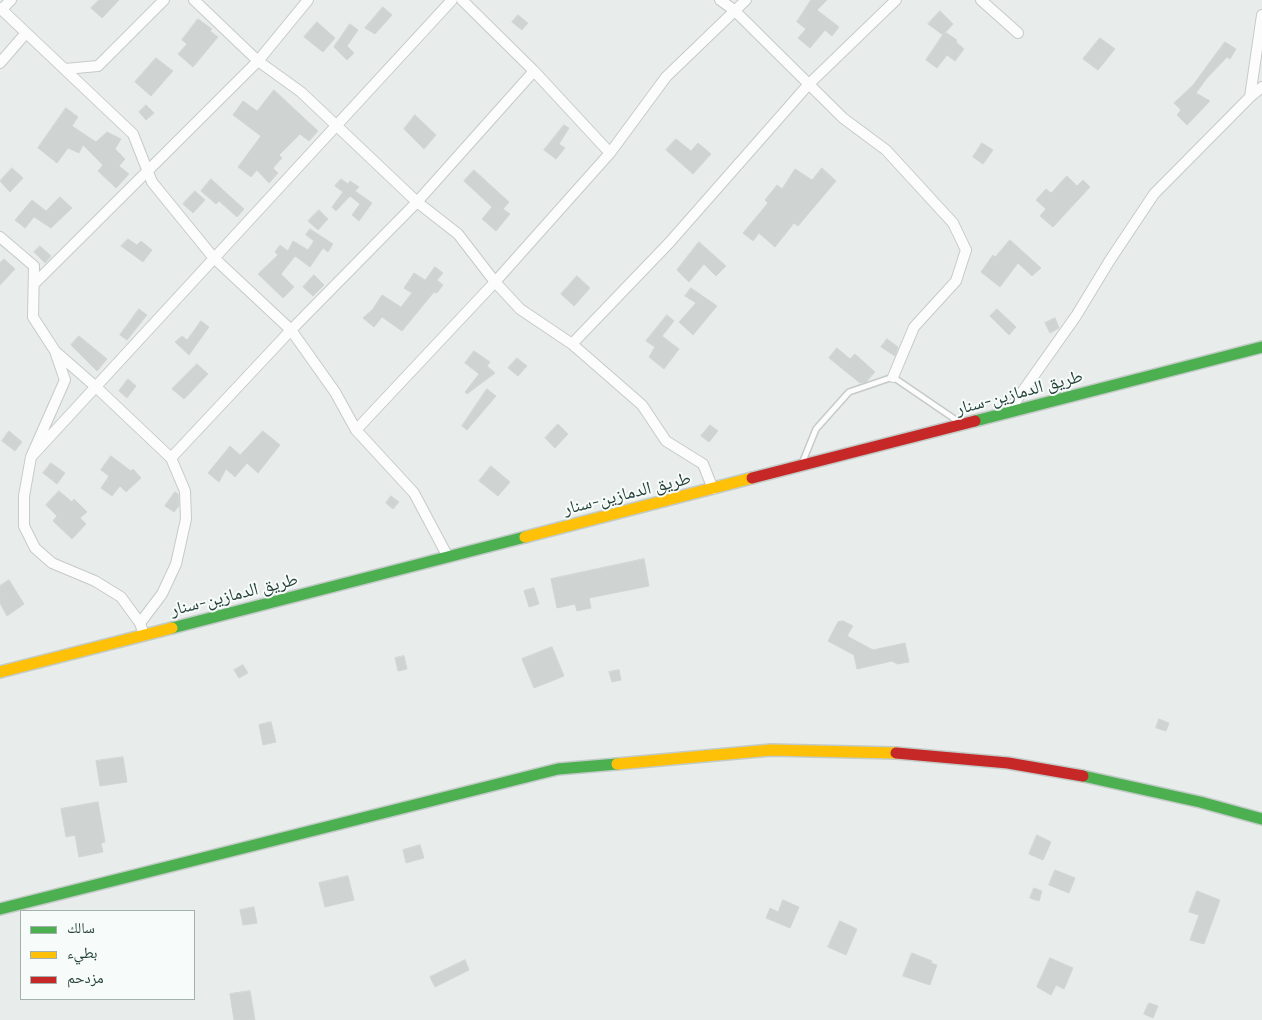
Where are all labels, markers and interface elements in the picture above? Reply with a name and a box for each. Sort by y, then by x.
street label: طريق الدمازين-سنار [953,365,1085,419]
street label: طريق الدمازين-سنار [561,467,693,519]
street label: طريق الدمازين-سنار [168,568,300,620]
legend [20,910,195,1000]
text: سالك [67,918,95,936]
text: بطيء [67,943,97,961]
text: مزدحم [67,968,104,986]

